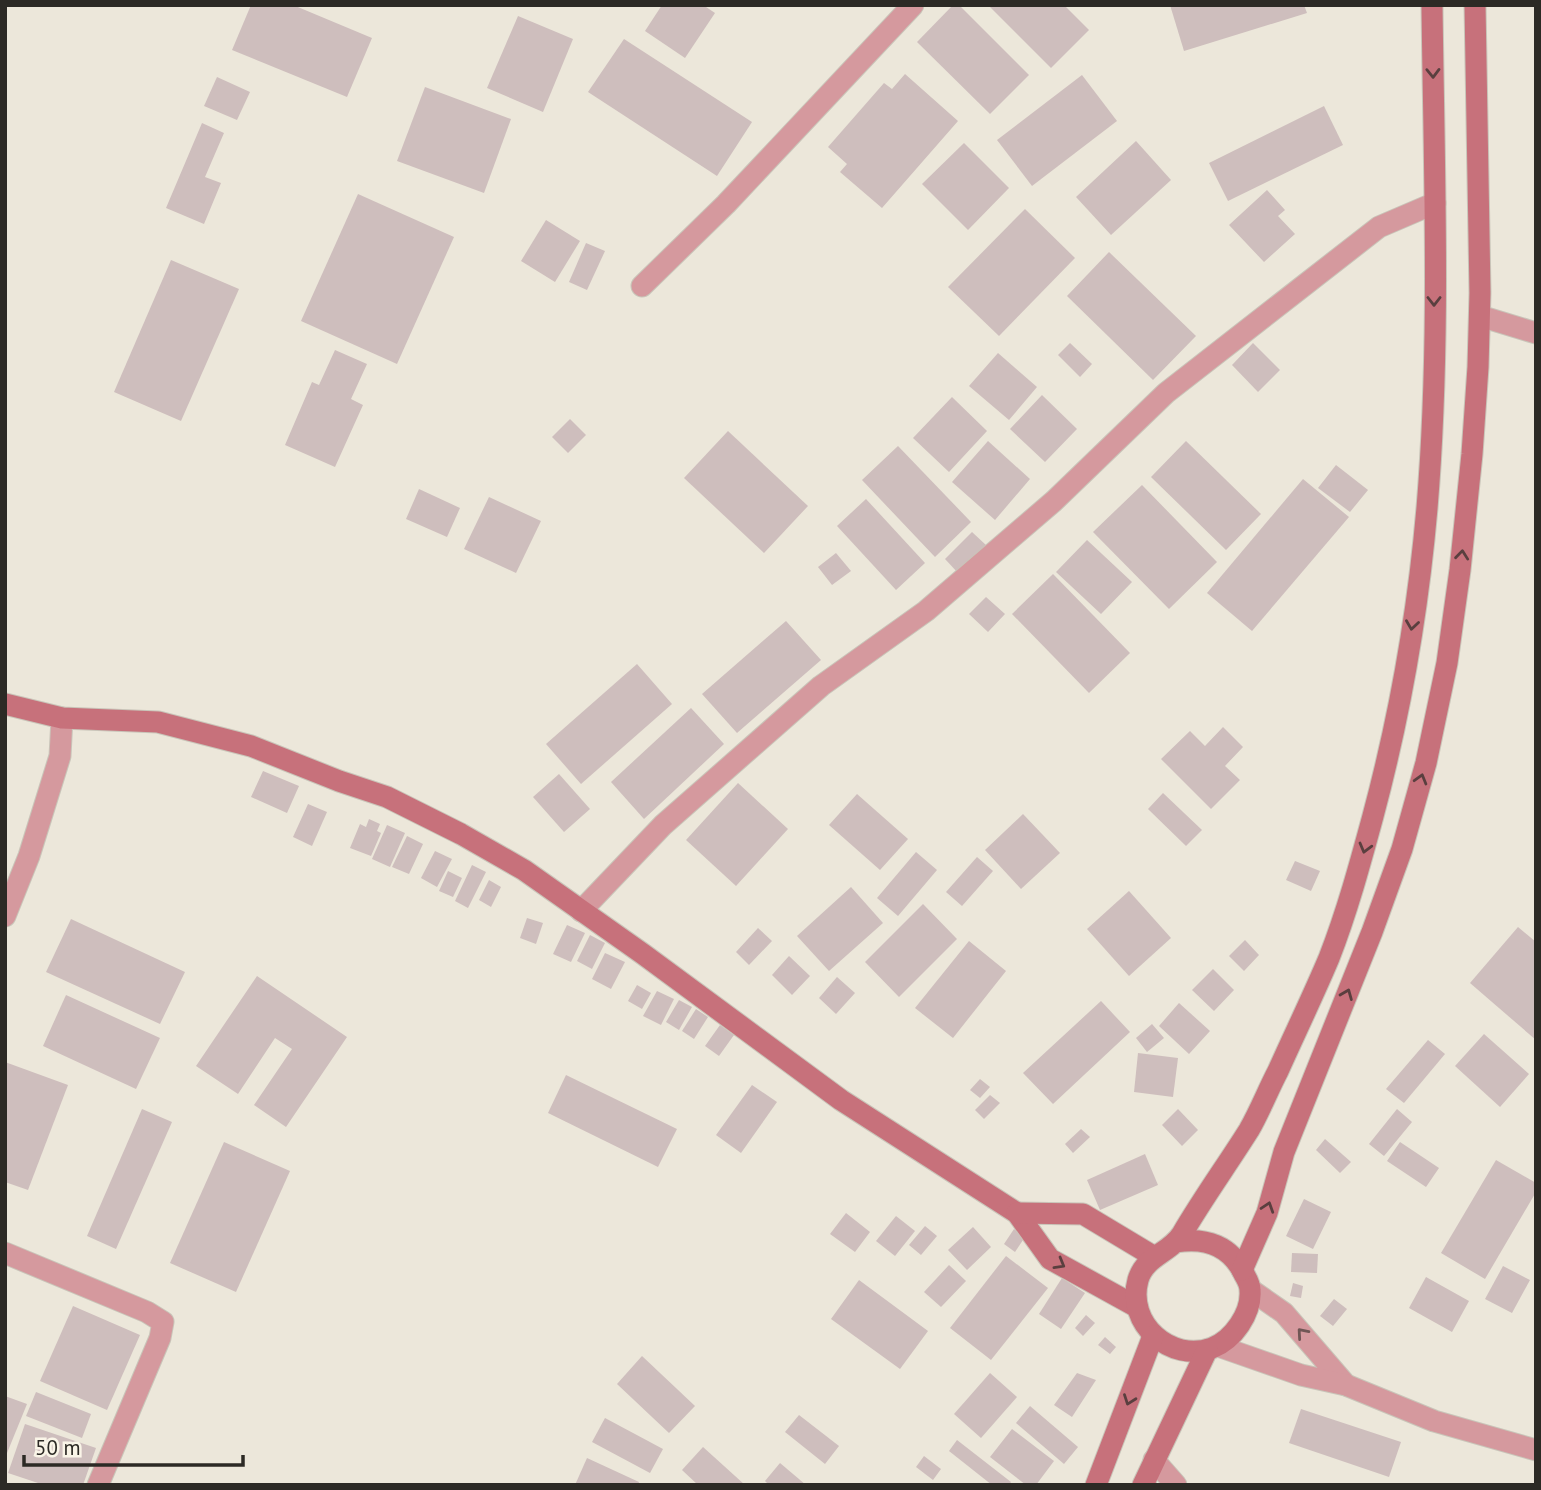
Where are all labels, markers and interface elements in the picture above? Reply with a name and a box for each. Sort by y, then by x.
one-way arrow [1425,68,1440,79]
one-way arrow [1426,296,1442,307]
one-way arrow [1454,550,1469,561]
one-way arrow [1405,619,1420,631]
one-way arrow [1413,773,1428,785]
one-way arrow [1358,841,1373,853]
one-way arrow [1339,988,1353,1001]
one-way arrow [1260,1201,1274,1214]
one-way arrow [1053,1256,1066,1269]
one-way arrow [1298,1329,1310,1342]
one-way arrow [1123,1393,1137,1405]
scale bar [24,1424,243,1468]
text: 50 m [35,1434,81,1461]

